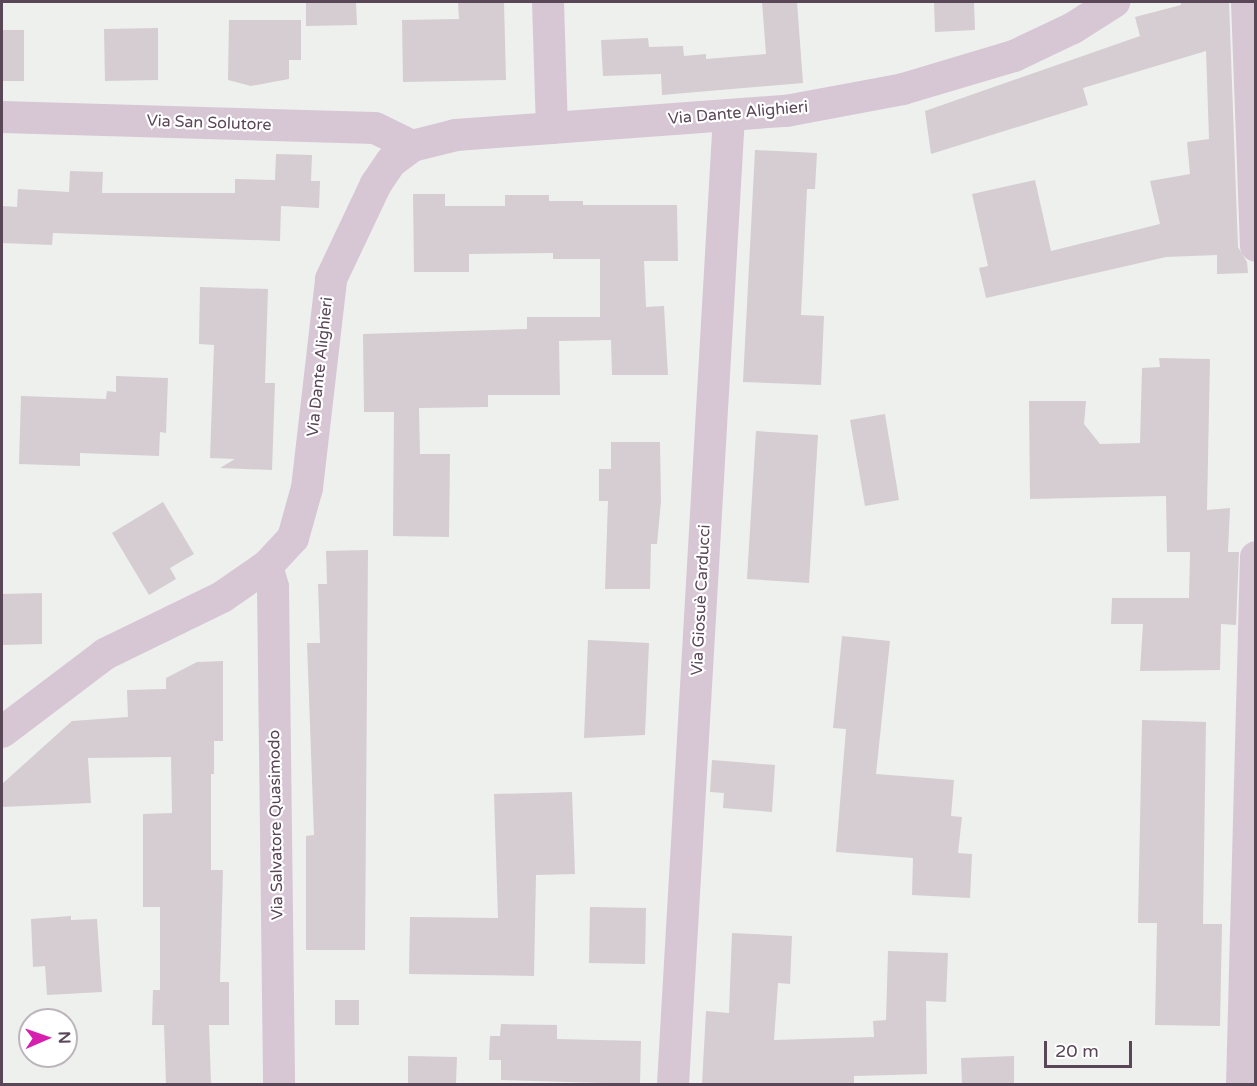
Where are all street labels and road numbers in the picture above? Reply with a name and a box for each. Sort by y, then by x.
street label: Via Dante Alighieri [667,97,809,129]
street label: Via San Solutore [146,111,272,135]
street label: Via Dante Alighieri [303,296,337,438]
street label: Via Giosuè Carducci [687,524,715,676]
street label: Via Salvatore Quasimodo [265,730,287,920]

